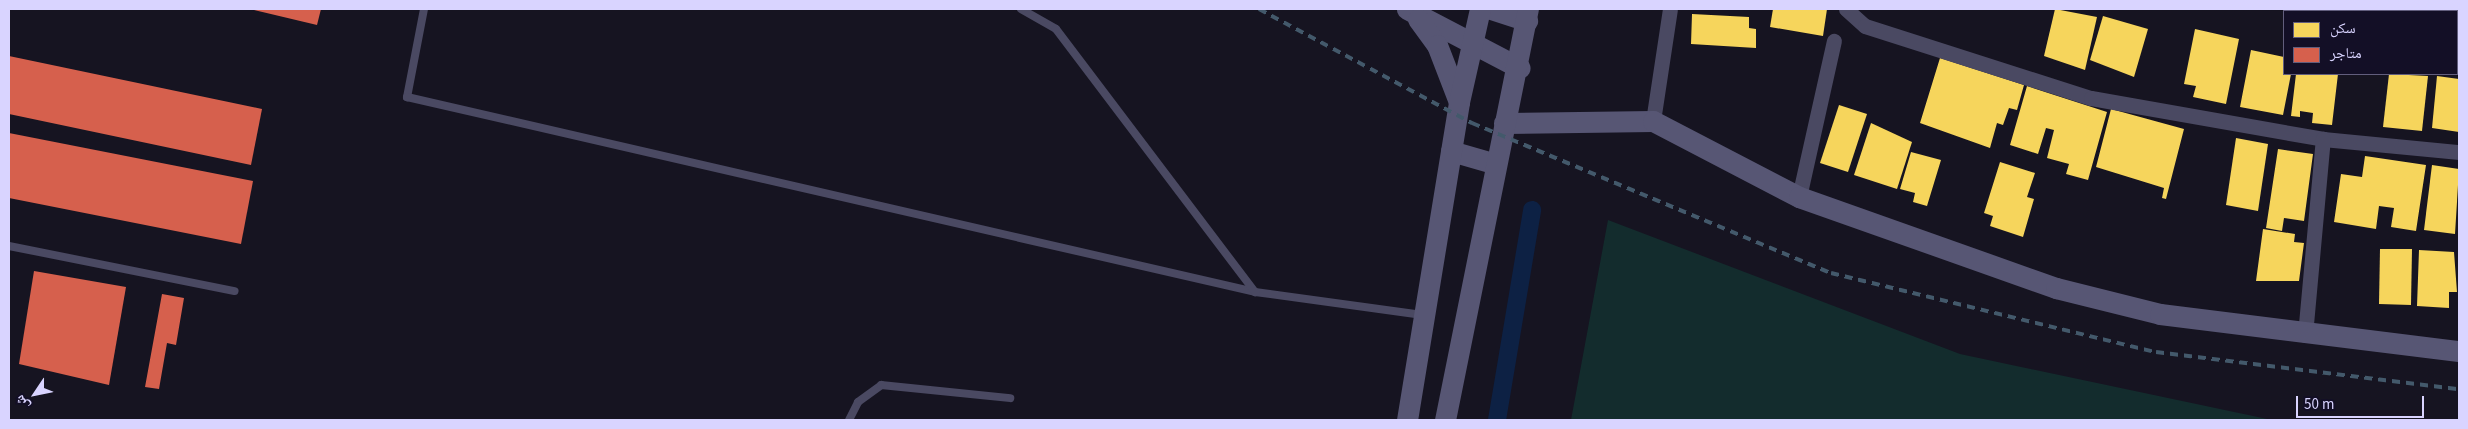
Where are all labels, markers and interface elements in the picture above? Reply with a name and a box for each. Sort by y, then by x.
legend [2283,10,2458,75]
text: سكن [2330,18,2356,39]
text: متاجر [2330,43,2362,64]
north arrow [10,369,60,419]
scale bar [2298,386,2426,418]
text: ش [10,391,35,414]
text: 50 m [2304,394,2334,415]

